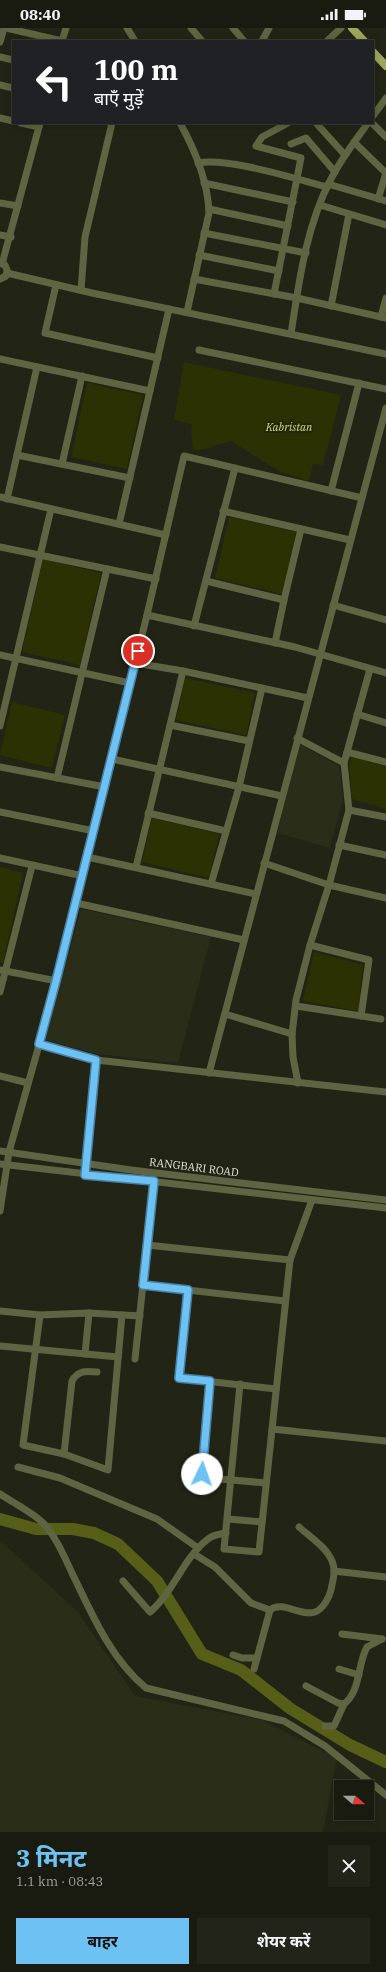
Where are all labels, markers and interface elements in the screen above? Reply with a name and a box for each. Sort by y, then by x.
text: 08:40 [20,5,61,24]
text: 100 m [94,51,178,88]
icon: left [28,56,80,108]
text: बाएँ मुड़ें [94,87,143,110]
park label: Kabristan [265,420,313,434]
pin [121,634,155,668]
icon: arrive [127,640,149,662]
street label: RANGBARI ROAD [148,1155,240,1179]
position arrow [181,1453,223,1495]
north arrow [334,1780,374,1820]
map controls [334,1780,374,1820]
text: 3 मिनट [16,1842,86,1874]
button: close [328,1845,370,1887]
text: 1.1 km · 08:43 [16,1873,103,1890]
button: बाहर [16,1918,189,1964]
button: शेयर करें [197,1918,370,1964]

